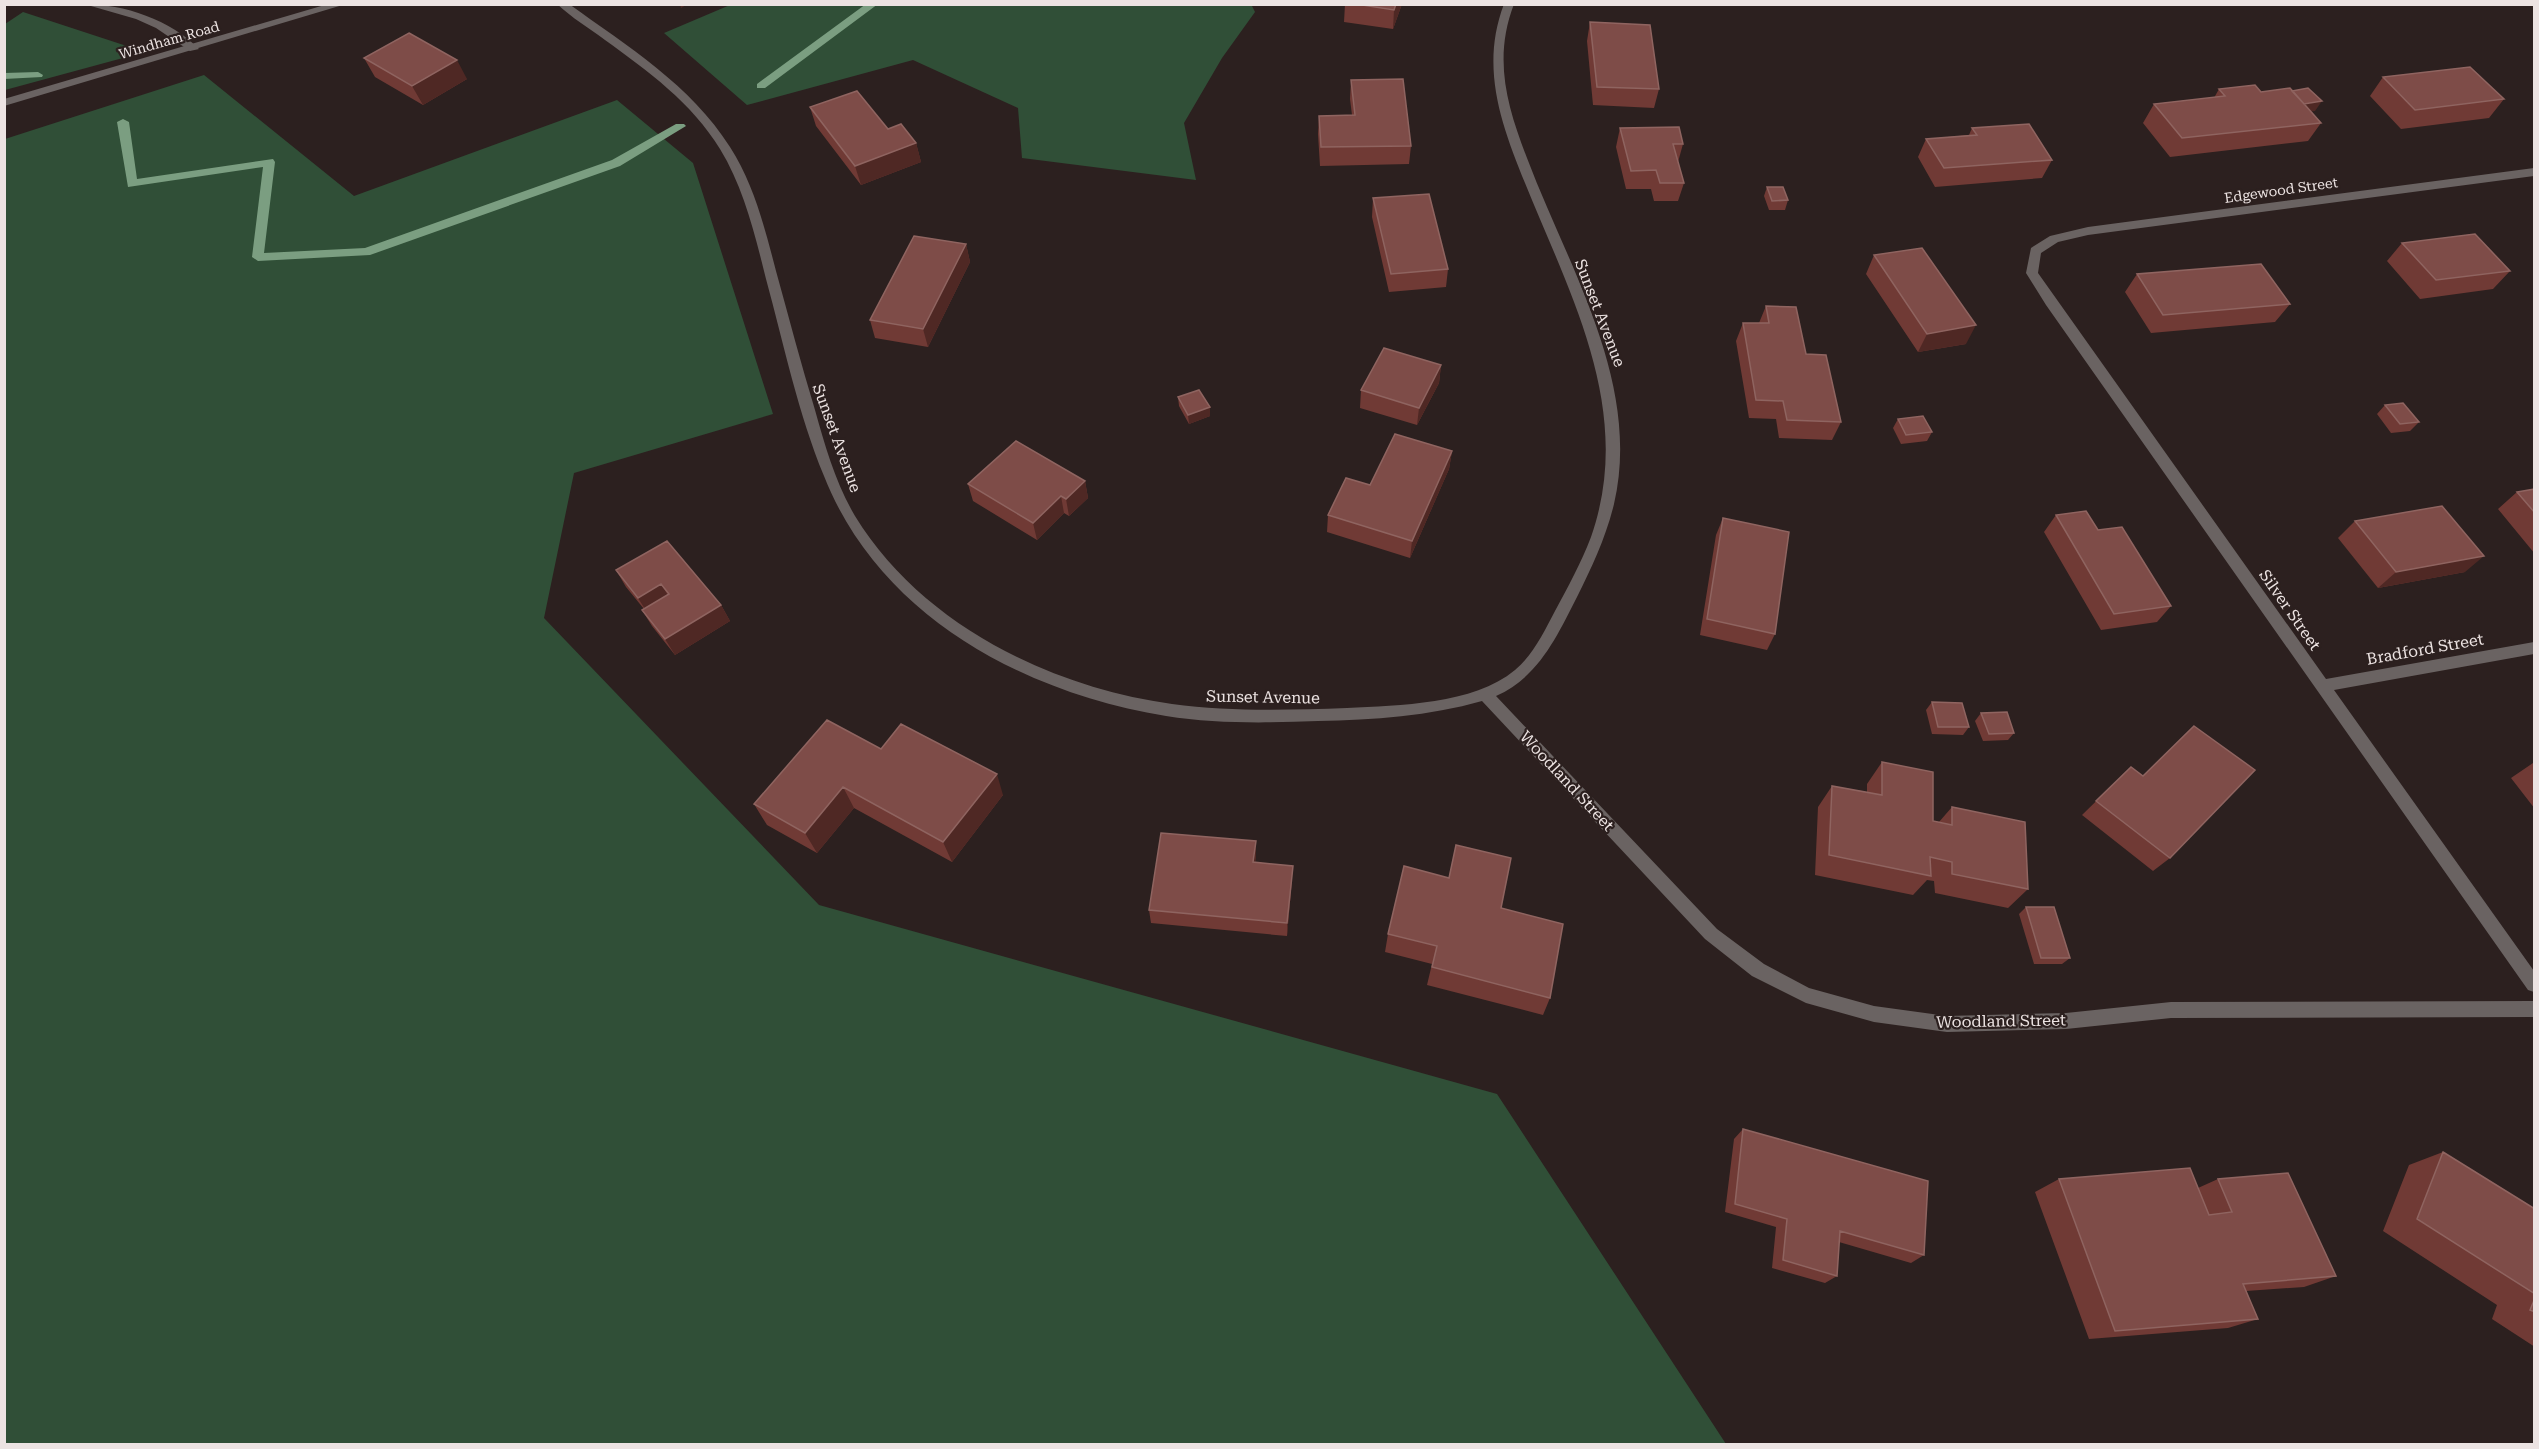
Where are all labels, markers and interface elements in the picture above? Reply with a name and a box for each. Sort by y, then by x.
street label: Windham Road [117,18,221,62]
street label: Edgewood Street [2223,174,2339,206]
street label: Sunset Avenue [1571,256,1629,370]
street label: Sunset Avenue [809,381,865,495]
street label: Silver Street [2255,566,2325,654]
street label: Bradford Street [2365,629,2485,669]
street label: Sunset Avenue [1206,687,1320,707]
street label: Woodland Street [1516,727,1618,835]
street label: Woodland Street [1936,1010,2066,1032]

